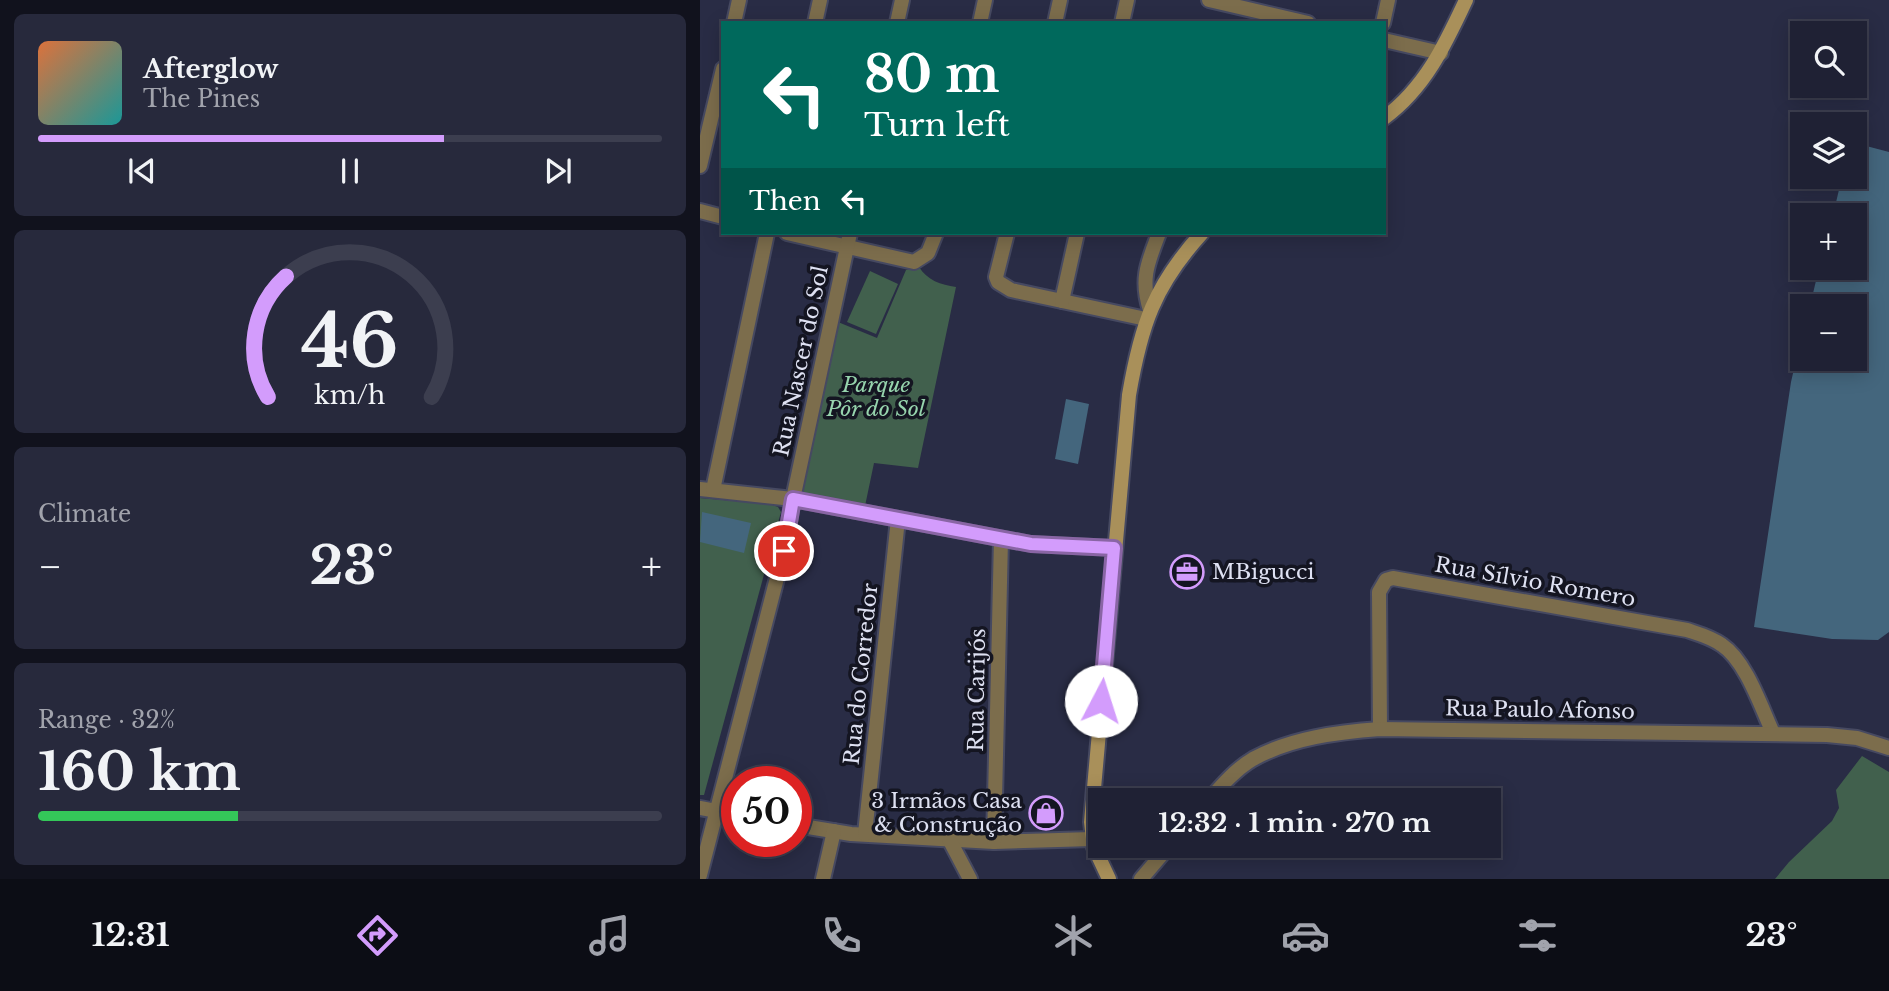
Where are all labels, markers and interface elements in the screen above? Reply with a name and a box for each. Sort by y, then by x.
map controls [1790,21,1867,371]
button: search [1790,21,1867,98]
text: 80 m [864,44,999,105]
icon: left [749,49,840,140]
text: Afterglow [143,53,279,85]
text: The Pines [143,85,260,113]
text: Turn left [864,105,1010,145]
button: layers [1790,112,1867,189]
icon: previous [123,152,161,190]
icon: pause [331,152,369,190]
icon: next [539,152,577,190]
icon: left [835,182,873,220]
text: Then [749,185,821,217]
button: + [1790,203,1867,280]
street label: Rua Nascer do Sol [768,263,834,459]
button: − [1790,294,1867,371]
text: 46 [301,297,399,388]
park label: Parque Pôr do Sol [826,372,926,422]
text: km/h [315,380,385,411]
text: Climate [38,500,131,528]
pin [754,521,814,581]
icon: arrive [765,532,803,570]
text: 23° [309,534,394,598]
text: − [38,543,62,590]
text: + [641,543,662,590]
street label: Rua Sílvio Romero [1433,552,1637,612]
office icon: MBigucci [1168,553,1206,591]
place label: MBigucci [1212,559,1314,585]
street label: Rua do Corredor [839,582,883,766]
street label: Rua Carijós [963,628,991,752]
position arrow [1064,664,1138,738]
street label: Rua Paulo Afonso [1445,695,1635,725]
text: Range · 32% [38,706,175,734]
text: 160 km [38,740,241,804]
speed limit sign: 50 [721,766,812,857]
place label: 3 Irmãos Casa & Construção [871,788,1022,838]
shop icon: 3 Irmãos Casa & Construção [1027,794,1065,832]
text: 12:32 · 1 min · 270 m [1158,807,1431,839]
icon: directions [353,911,402,960]
icon: music [585,911,634,960]
icon: phone [817,911,866,960]
icon: climate [1049,911,1098,960]
icon: car [1281,911,1330,960]
icon: filters [1513,911,1562,960]
text: 12:31 [92,915,170,955]
text: 23° [1746,915,1797,955]

